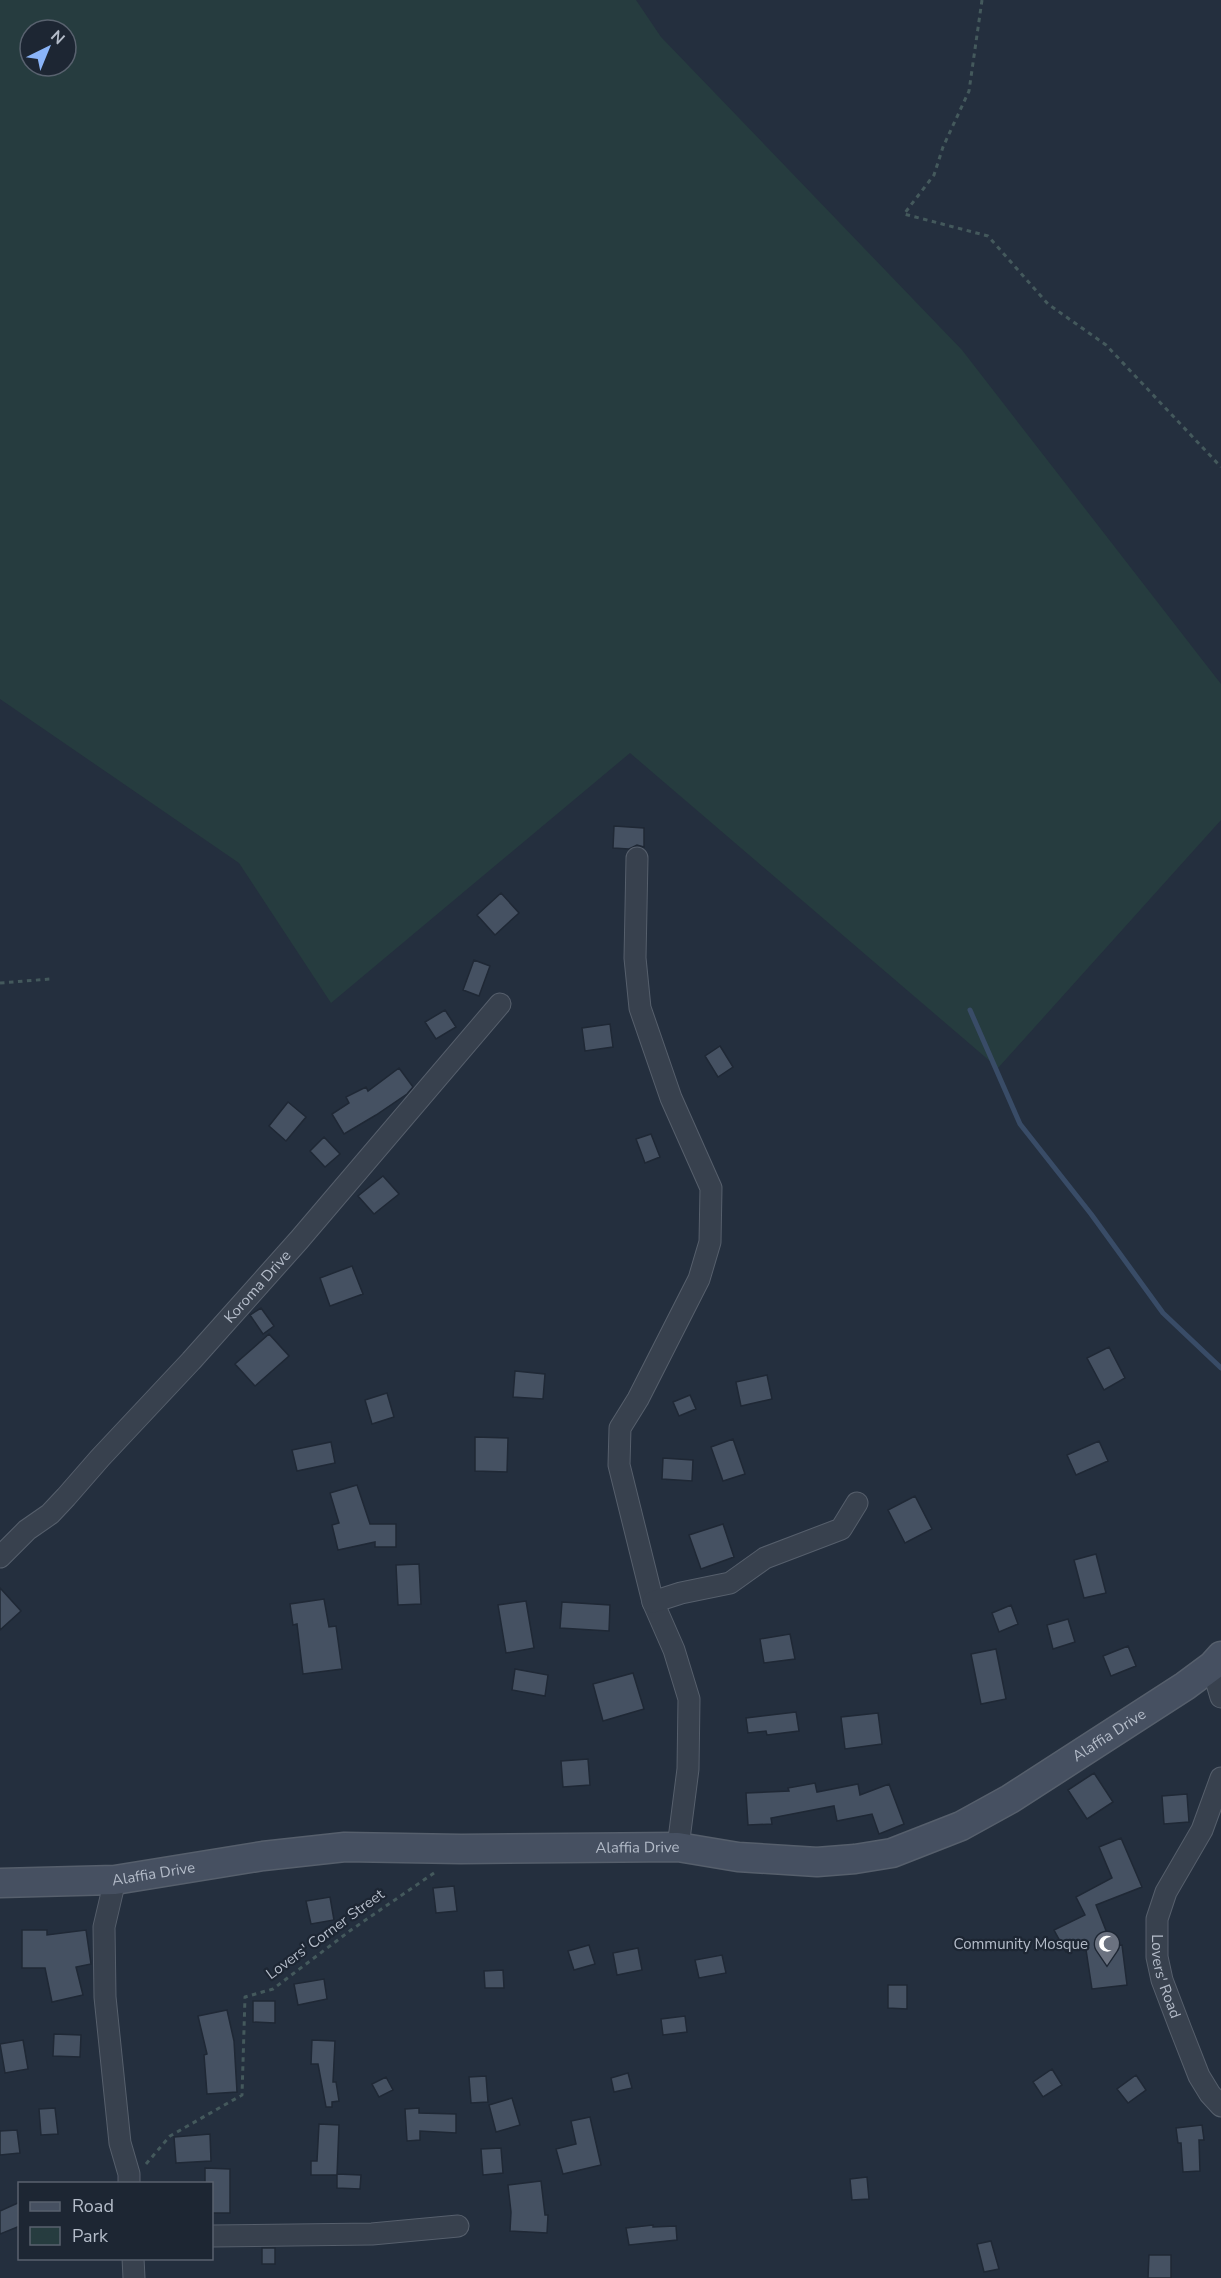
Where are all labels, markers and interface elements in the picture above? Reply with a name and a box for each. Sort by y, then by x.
north arrow [18,18,78,78]
text: N [46,26,69,50]
street label: Koroma Drive [219,1246,295,1327]
street label: Alaffia Drive [1068,1704,1150,1766]
street label: Alaffia Drive [595,1837,680,1858]
street label: Alaffia Drive [110,1857,196,1890]
street label: Lovers' Corner Street [262,1884,389,1984]
mosque icon: Community Mosque [1092,1929,1122,1967]
place label: Community Mosque [954,1934,1088,1954]
street label: Lovers' Road [1147,1934,1186,2021]
legend [18,2182,213,2260]
text: Road [72,2194,114,2218]
text: Park [72,2224,109,2248]

